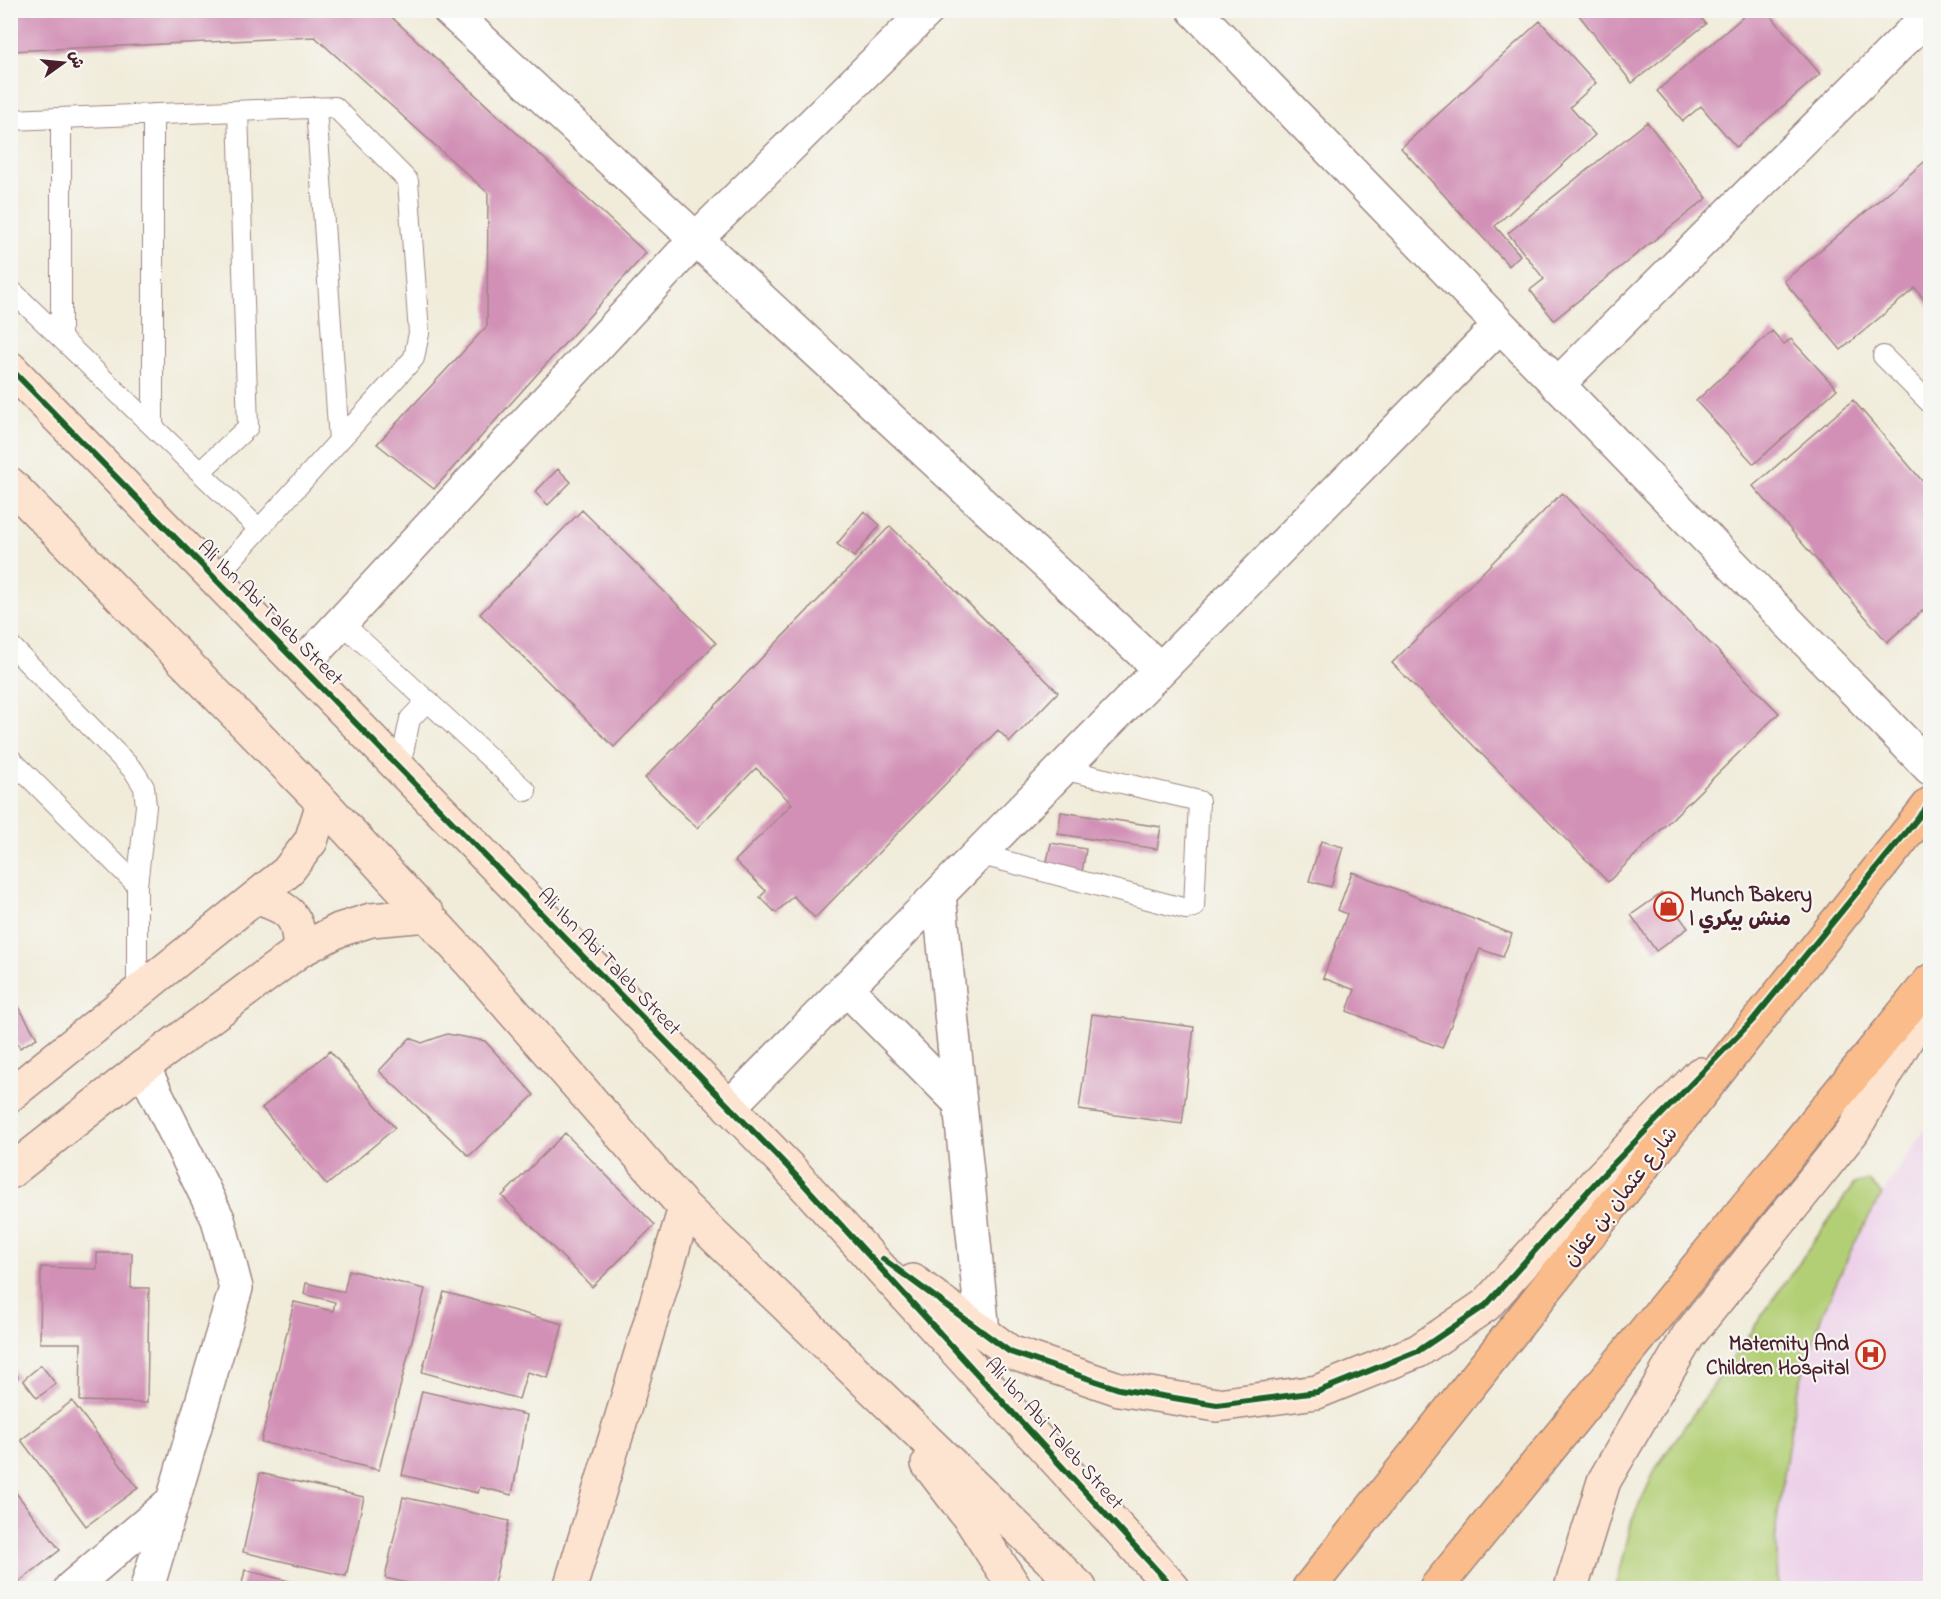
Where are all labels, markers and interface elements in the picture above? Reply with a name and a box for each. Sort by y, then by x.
north arrow [33,33,93,93]
text: ش [62,48,89,71]
street label: Ali Ibn Abi Taleb Street [190,534,349,693]
place label: Munch Bakery | منش بيكري [1690,881,1812,935]
street label: Ali Ibn Abi Taleb Street [530,882,687,1043]
shop icon: Munch Bakery | منش بيكري [1653,890,1685,922]
street label: شارع عثمان بن عفان [1557,1121,1686,1274]
place label: Maternity And Children Hospital [1706,1330,1849,1384]
hospital icon: Maternity And Children Hospital [1854,1339,1886,1371]
street label: Ali Ibn Abi Taleb Street [977,1352,1130,1517]

